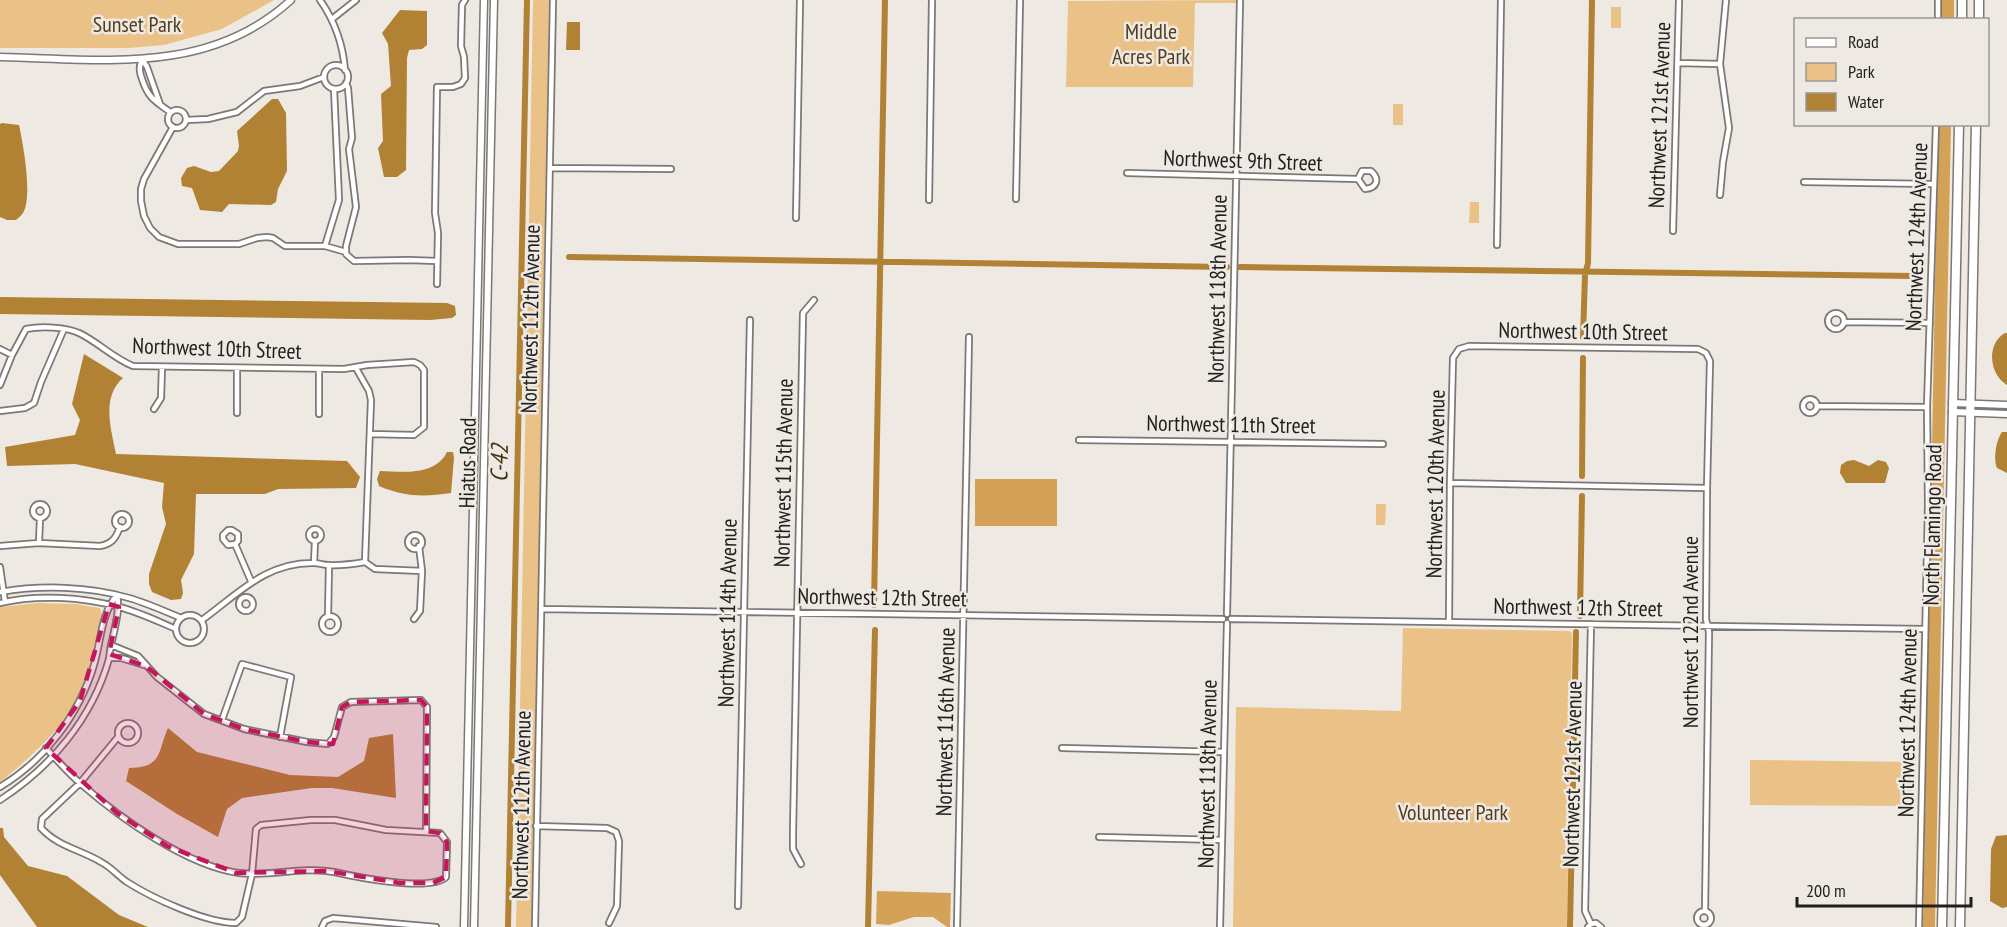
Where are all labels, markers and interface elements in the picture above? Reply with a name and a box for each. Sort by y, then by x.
park label: Sunset Park [93,10,182,38]
park label: Middle Acres Park [1112,17,1190,70]
legend [1794,18,1989,126]
street label: Northwest 121st Avenue [1642,21,1676,209]
text: Road [1848,30,1879,53]
text: Park [1848,60,1875,83]
text: Water [1848,90,1884,113]
street label: Northwest 124th Avenue [1899,142,1933,332]
street label: Northwest 9th Street [1163,143,1323,177]
street label: Northwest 118th Avenue [1201,194,1233,384]
street label: Northwest 112th Avenue [514,224,546,414]
street label: Northwest 10th Street [1498,316,1668,346]
street label: Northwest 10th Street [132,331,302,365]
street label: Northwest 115th Avenue [767,378,799,568]
street label: Northwest 120th Avenue [1419,389,1451,579]
street label: Northwest 11th Street [1146,409,1316,439]
street label: Hiatus Road [452,417,482,509]
water label: C-42 [483,441,515,482]
street label: North Flamingo Road [1917,444,1947,606]
street label: Northwest 114th Avenue [711,518,743,708]
street label: Northwest 122nd Avenue [1676,536,1704,728]
street label: Northwest 12th Street [797,582,967,612]
street label: Northwest 12th Street [1493,592,1663,622]
street label: Northwest 116th Avenue [929,627,961,817]
street label: Northwest 124th Avenue [1891,628,1923,818]
street label: Northwest 118th Avenue [1191,679,1223,869]
street label: Northwest 121st Avenue [1556,680,1588,868]
street label: Northwest 112th Avenue [505,710,537,900]
park label: Volunteer Park [1397,798,1509,826]
scale bar [1797,870,1971,908]
text: 200 m [1806,879,1846,902]

